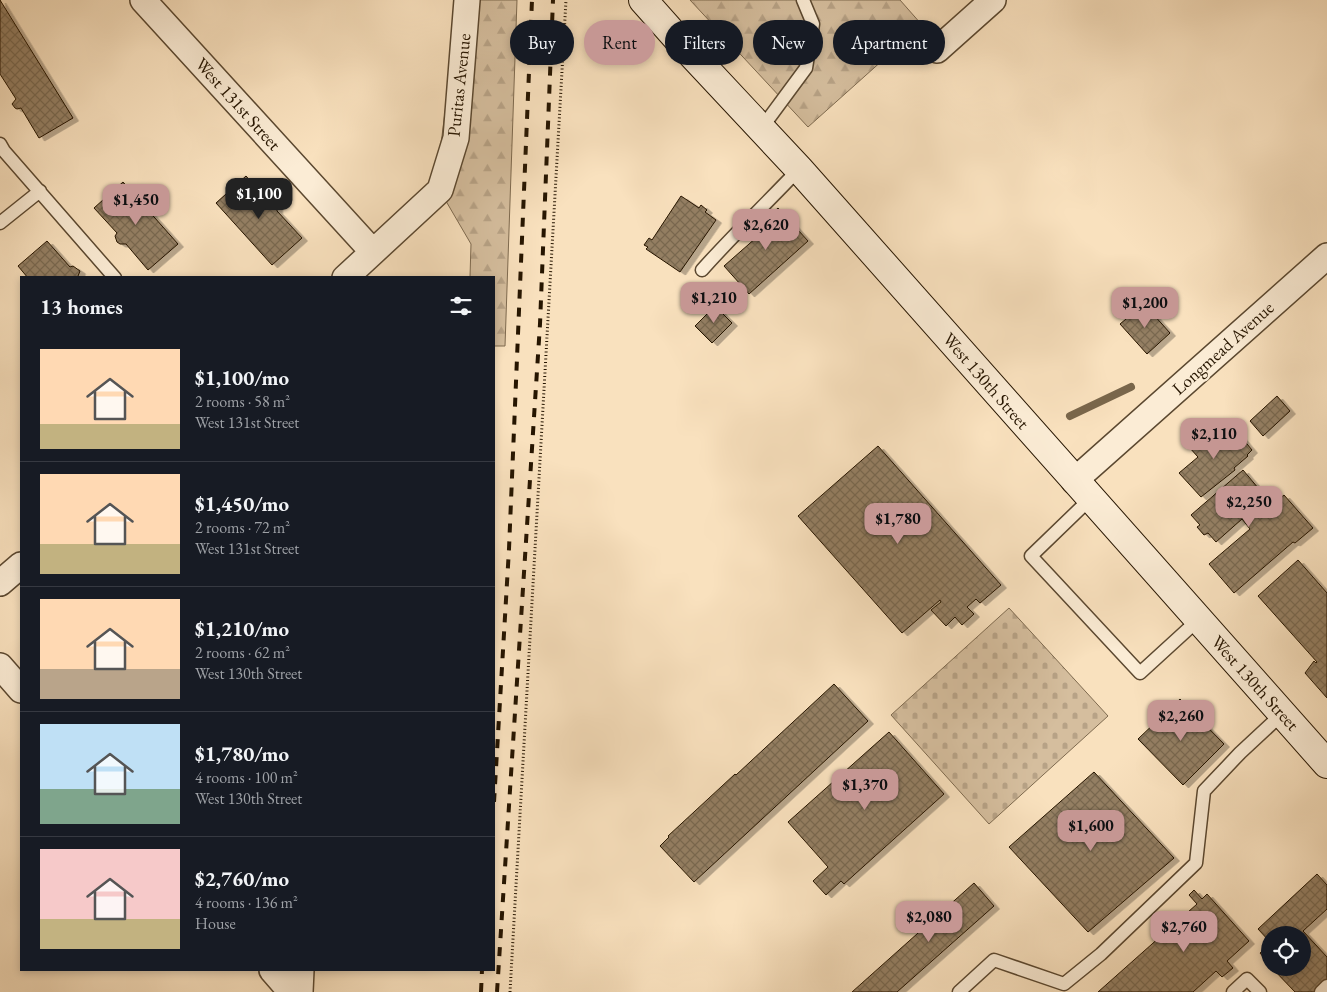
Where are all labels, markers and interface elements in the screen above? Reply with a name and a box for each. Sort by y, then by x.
chip: Buy [510,20,574,65]
chip: Rent [584,20,655,65]
chip: Filters [665,20,743,65]
chip: New [753,20,823,65]
chip: Apartment [833,20,945,65]
street label: Puritas Avenue [442,32,475,138]
street label: West 131st Street [191,52,286,155]
pin: $1,100 [218,178,300,220]
text: $1,100 [236,183,282,204]
pin: $1,450 [95,184,177,226]
text: $1,450 [113,189,159,210]
pin: $2,620 [725,208,807,251]
text: $2,620 [743,214,789,235]
pin: $1,210 [673,282,755,324]
pin: $1,200 [1104,286,1186,329]
text: $1,210 [691,287,737,308]
icon: filters [447,292,475,320]
text: $1,200 [1122,292,1168,313]
text: 13 homes [40,293,123,320]
street label: Longmead Avenue [1167,296,1278,399]
street label: West 130th Street [938,328,1035,434]
text: $1,100/mo [195,364,289,391]
icon: home [80,369,140,429]
text: 2 rooms · 58 m² [195,391,290,412]
text: West 131st Street [195,412,299,433]
pin: $2,110 [1173,418,1255,460]
text: $2,110 [1191,423,1237,444]
pin: $2,250 [1208,486,1290,528]
text: $1,450/mo [195,490,289,517]
text: $2,250 [1226,491,1272,512]
icon: home [80,494,140,554]
pin: $1,780 [857,502,939,545]
text: $1,780 [875,508,921,529]
text: 2 rooms · 72 m² [195,517,290,538]
text: West 131st Street [195,538,299,559]
text: $1,210/mo [195,615,289,642]
icon: home [80,619,140,679]
street label: West 130th Street [1206,630,1305,735]
text: 2 rooms · 62 m² [195,642,290,663]
text: West 130th Street [195,663,302,684]
pin: $2,260 [1140,700,1222,742]
text: $2,260 [1158,705,1204,726]
text: $1,780/mo [195,740,289,767]
icon: home [80,744,140,804]
text: 4 rooms · 100 m² [195,767,298,788]
pin: $1,370 [824,768,906,811]
text: $1,370 [842,774,888,795]
text: West 130th Street [195,788,302,809]
pin: $1,600 [1050,810,1132,852]
text: $1,600 [1068,815,1114,836]
text: $2,760/mo [195,865,289,892]
icon: home [80,869,140,929]
text: 4 rooms · 136 m² [195,892,298,913]
pin: $2,080 [888,900,970,943]
text: $2,080 [906,906,952,927]
pin: $2,760 [1143,910,1225,953]
text: House [195,913,236,934]
text: $2,760 [1161,916,1207,937]
map controls [1261,926,1311,976]
button: locate [1261,926,1311,976]

